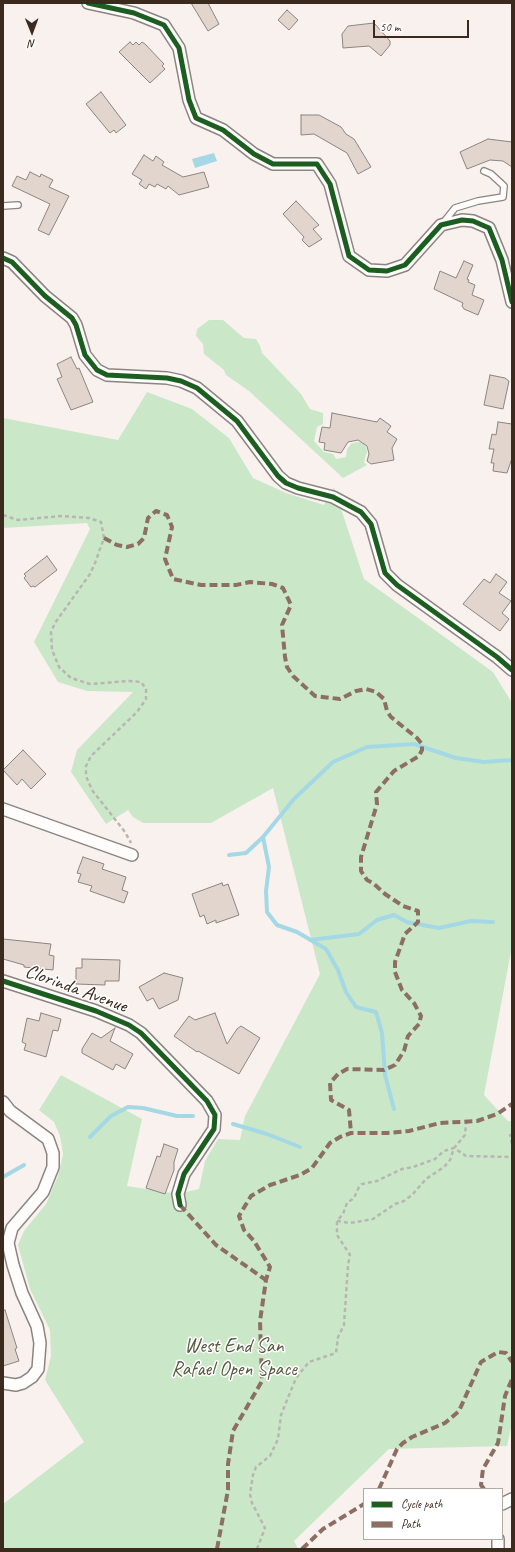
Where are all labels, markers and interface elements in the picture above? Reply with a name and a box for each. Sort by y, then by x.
north arrow [12,12,52,52]
scale bar [375,12,471,38]
text: 50 m [380,19,400,35]
text: N [29,37,36,51]
street label: Clorinda Avenue [22,959,130,1019]
park label: West End San Rafael Open Space [171,1335,297,1382]
legend [363,1488,503,1540]
text: Cycle path [401,1496,443,1512]
text: Path [401,1516,421,1532]

